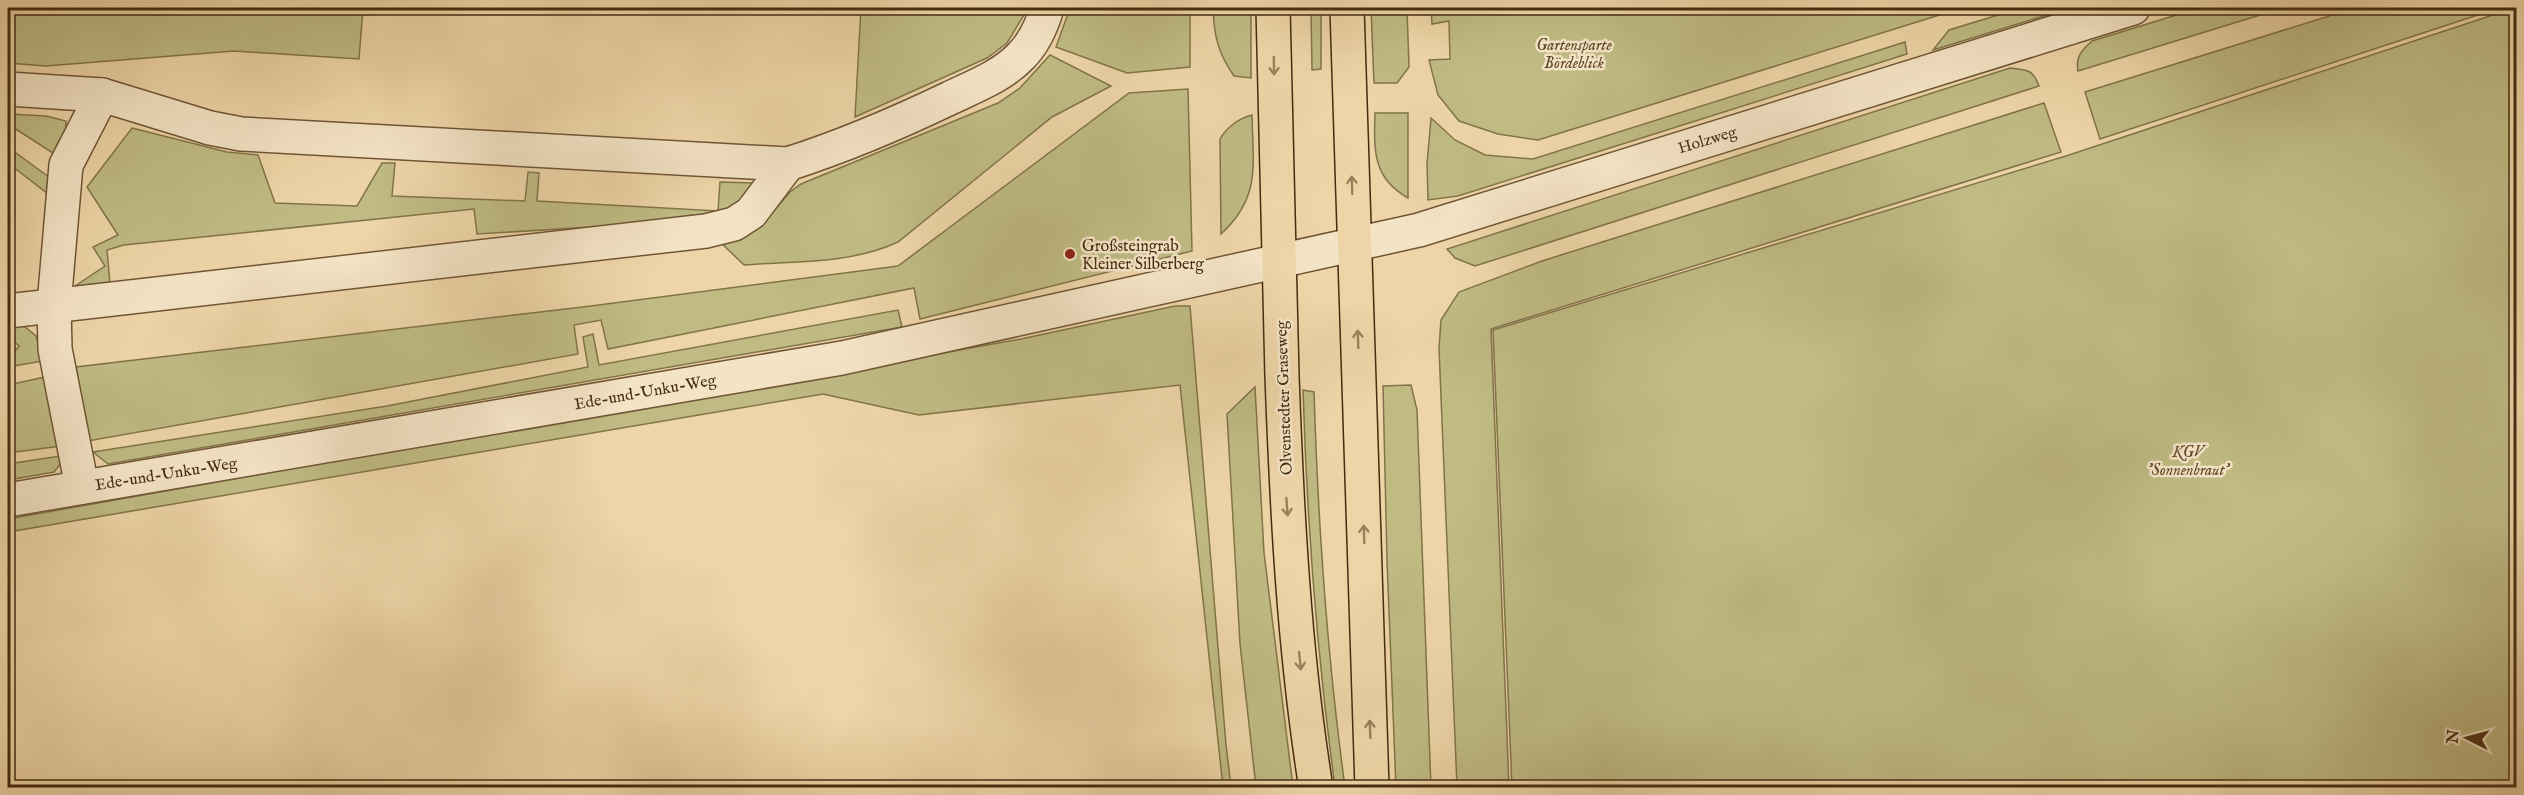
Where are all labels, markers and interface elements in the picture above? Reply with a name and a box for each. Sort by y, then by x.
park label: Gartensparte Bördeblick [1536,36,1612,74]
one-way arrow [1268,55,1280,75]
street label: Holzweg [1676,122,1740,159]
one-way arrow [1347,176,1358,196]
place label: Großsteingrab Kleiner Silberberg [1082,237,1204,275]
marker: Großsteingrab Kleiner Silberberg [1063,247,1077,261]
street label: Olvenstedter Graseweg [1272,320,1298,475]
one-way arrow [1352,330,1363,350]
street label: Ede-und-Unku-Weg [573,371,718,415]
park label: KGV 'Sonnenbraut' [2147,443,2230,481]
street label: Ede-und-Unku-Weg [94,454,239,496]
one-way arrow [1282,497,1293,517]
one-way arrow [1359,525,1370,545]
one-way arrow [1295,650,1306,670]
north arrow [2437,708,2497,768]
one-way arrow [1365,720,1376,740]
text: N [2443,729,2465,746]

